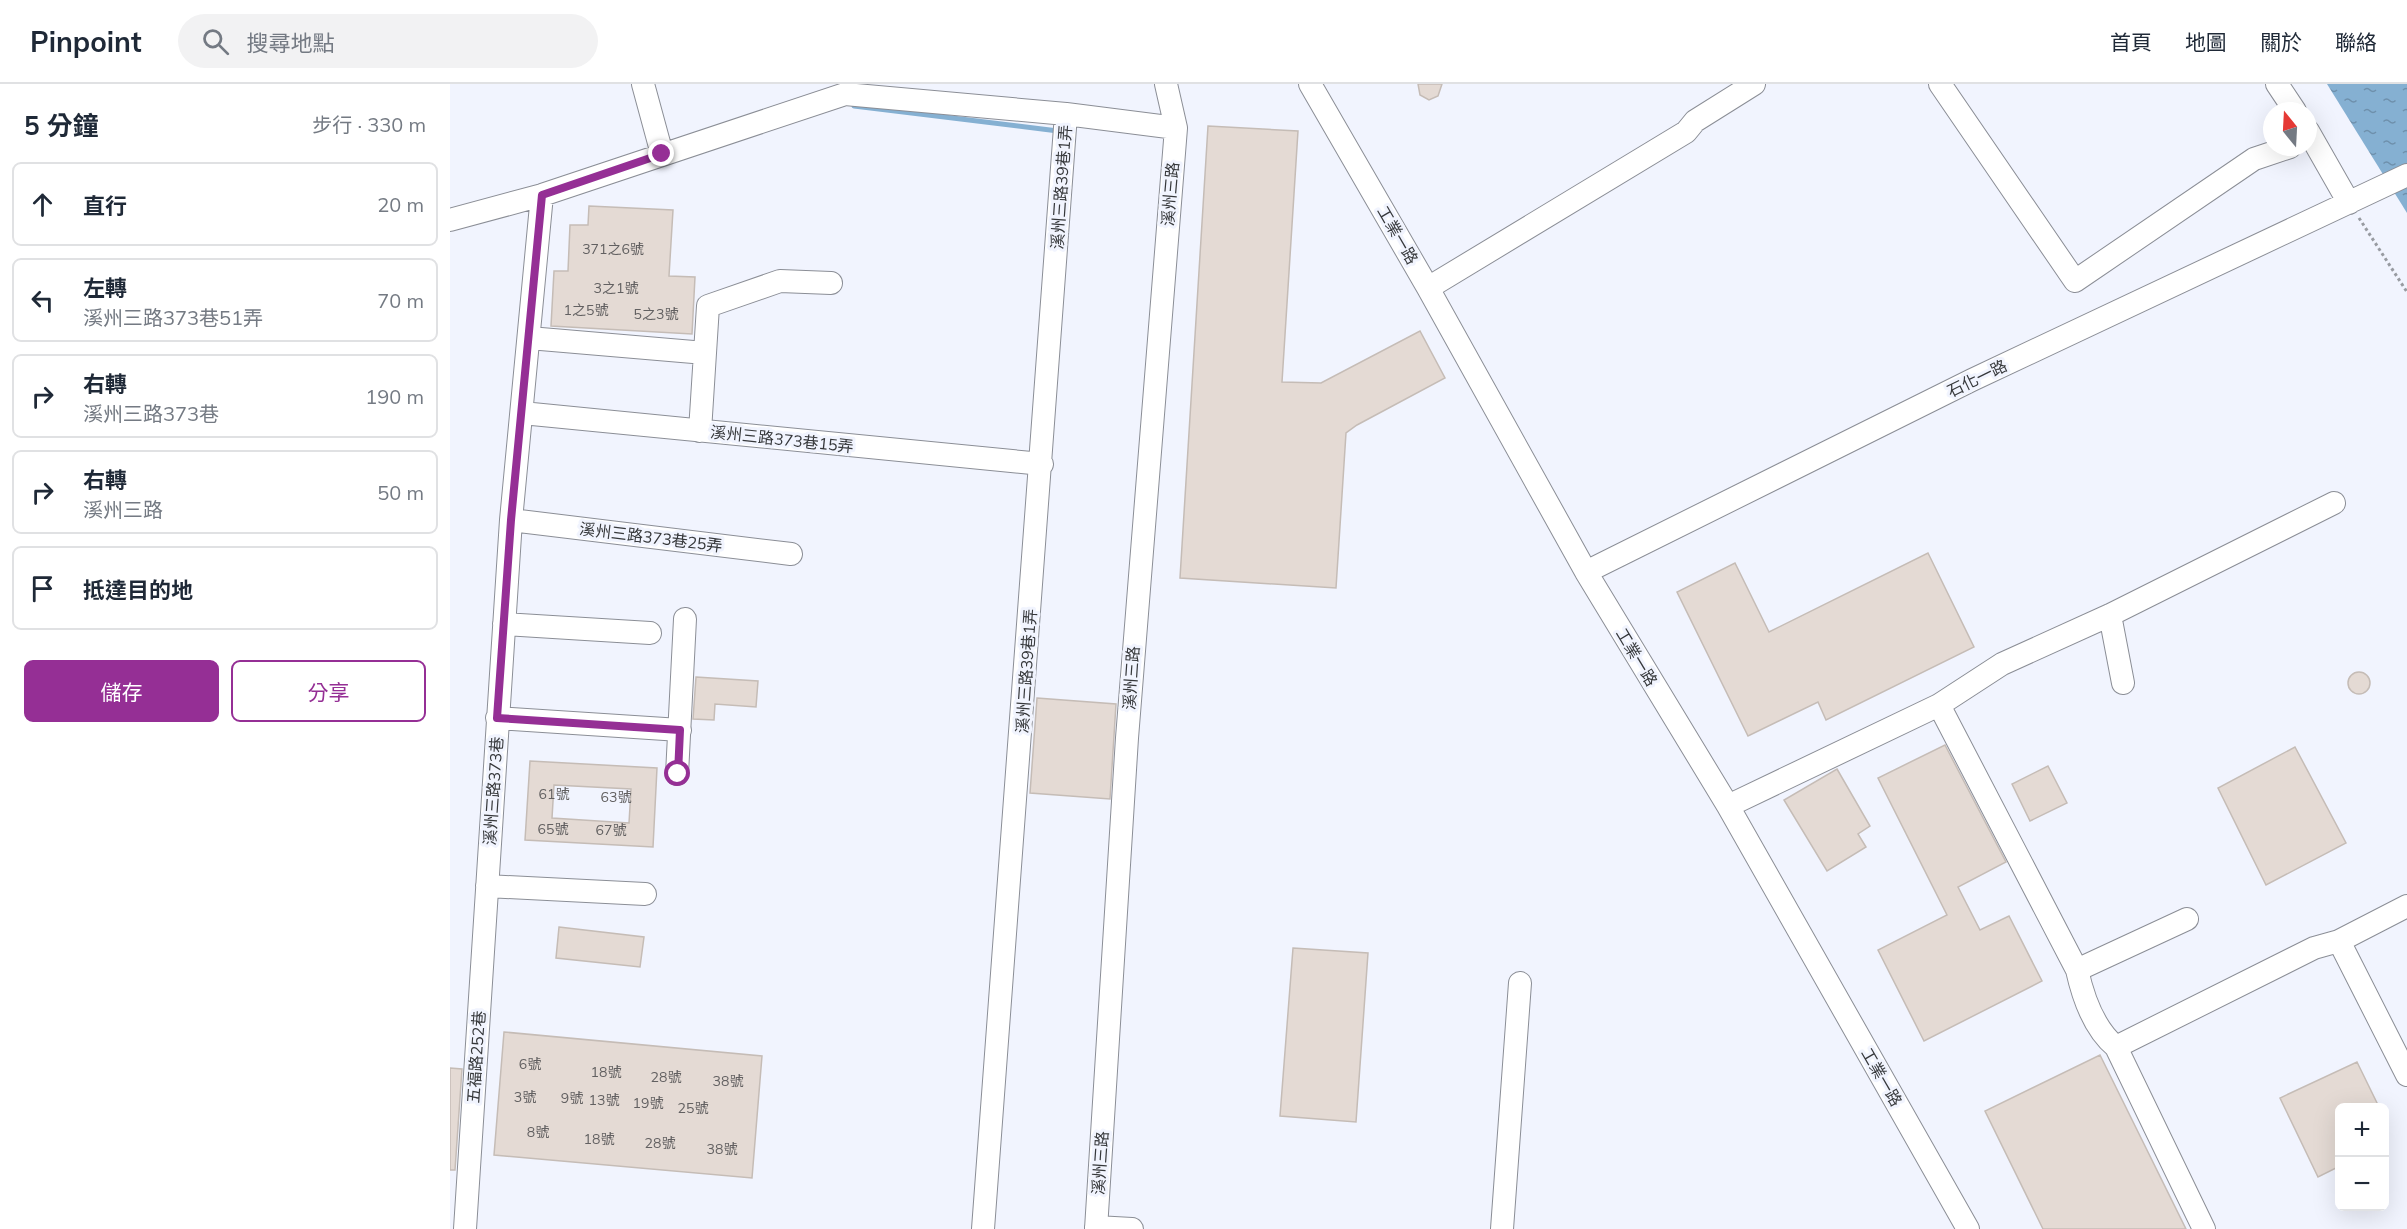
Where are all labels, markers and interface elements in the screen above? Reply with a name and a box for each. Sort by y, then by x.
search box [178,14,598,68]
text: Pinpoint [30,24,142,59]
icon: search [199,25,232,58]
text: 搜尋地點 [247,29,335,57]
text: 首頁 [2110,29,2152,55]
text: 地圖 [2185,29,2227,55]
text: 關於 [2260,29,2302,55]
text: 聯絡 [2335,29,2377,55]
north arrow [2263,102,2317,156]
text: 5 分鐘 [24,109,99,142]
text: 步行 · 330 m [312,112,426,137]
street label: 溪州三路39巷1弄 [1047,124,1075,250]
route end [648,140,674,166]
street label: 溪州三路 [1157,161,1183,227]
icon: ahead [26,188,59,221]
text: 直行 [83,192,127,220]
text: 20 m [377,192,424,217]
street label: 工業一路 [1373,202,1423,268]
house number: 371之6號 [582,240,644,258]
text: 左轉 [83,274,127,302]
house number: 3之1號 [594,279,638,297]
icon: left [26,284,59,317]
text: 70 m [377,288,424,313]
house number: 1之5號 [564,301,608,319]
text: 溪州三路373巷51弄 [83,305,263,330]
house number: 5之3號 [634,305,678,323]
street label: 石化一路 [1944,355,2010,401]
text: 右轉 [83,370,127,398]
icon: right [26,380,59,413]
text: 190 m [365,384,424,409]
text: 溪州三路373巷 [83,401,219,426]
street label: 溪州三路373巷15弄 [709,422,855,456]
text: 右轉 [83,466,127,494]
icon: right [26,476,59,509]
text: 50 m [377,480,424,505]
text: 溪州三路 [83,497,163,522]
street label: 溪州三路373巷25弄 [578,518,724,556]
icon: arrive [26,572,59,605]
text: 抵達目的地 [83,576,193,604]
street label: 溪州三路39巷1弄 [1012,608,1040,734]
street label: 工業一路 [1612,624,1662,690]
street label: 溪州三路 [1119,645,1143,711]
button: 儲存 [24,660,219,722]
button: 分享 [231,660,426,722]
street label: 溪州三路373巷 [479,736,507,846]
route start [664,760,690,786]
house number: 61號 [539,785,569,803]
house number: 63號 [601,788,631,806]
house number: 65號 [538,820,568,838]
house number: 67號 [596,821,626,839]
street label: 五福路252巷 [463,1010,489,1104]
street label: 工業一路 [1857,1044,1907,1110]
house number: 6號 [519,1055,541,1073]
house number: 18號 [591,1063,621,1081]
house number: 28號 [651,1068,681,1086]
house number: 38號 [713,1072,743,1090]
house number: 3號 [514,1088,536,1106]
house number: 9號 [561,1089,583,1107]
house number: 13號 [589,1091,619,1109]
house number: 19號 [633,1094,663,1112]
house number: 25號 [678,1099,708,1117]
map controls [2335,1103,2389,1211]
button: + [2335,1103,2389,1157]
house number: 8號 [527,1123,549,1141]
house number: 18號 [584,1130,614,1148]
street label: 溪州三路 [1088,1130,1112,1196]
house number: 28號 [645,1134,675,1152]
house number: 38號 [707,1140,737,1158]
button: − [2335,1157,2389,1211]

